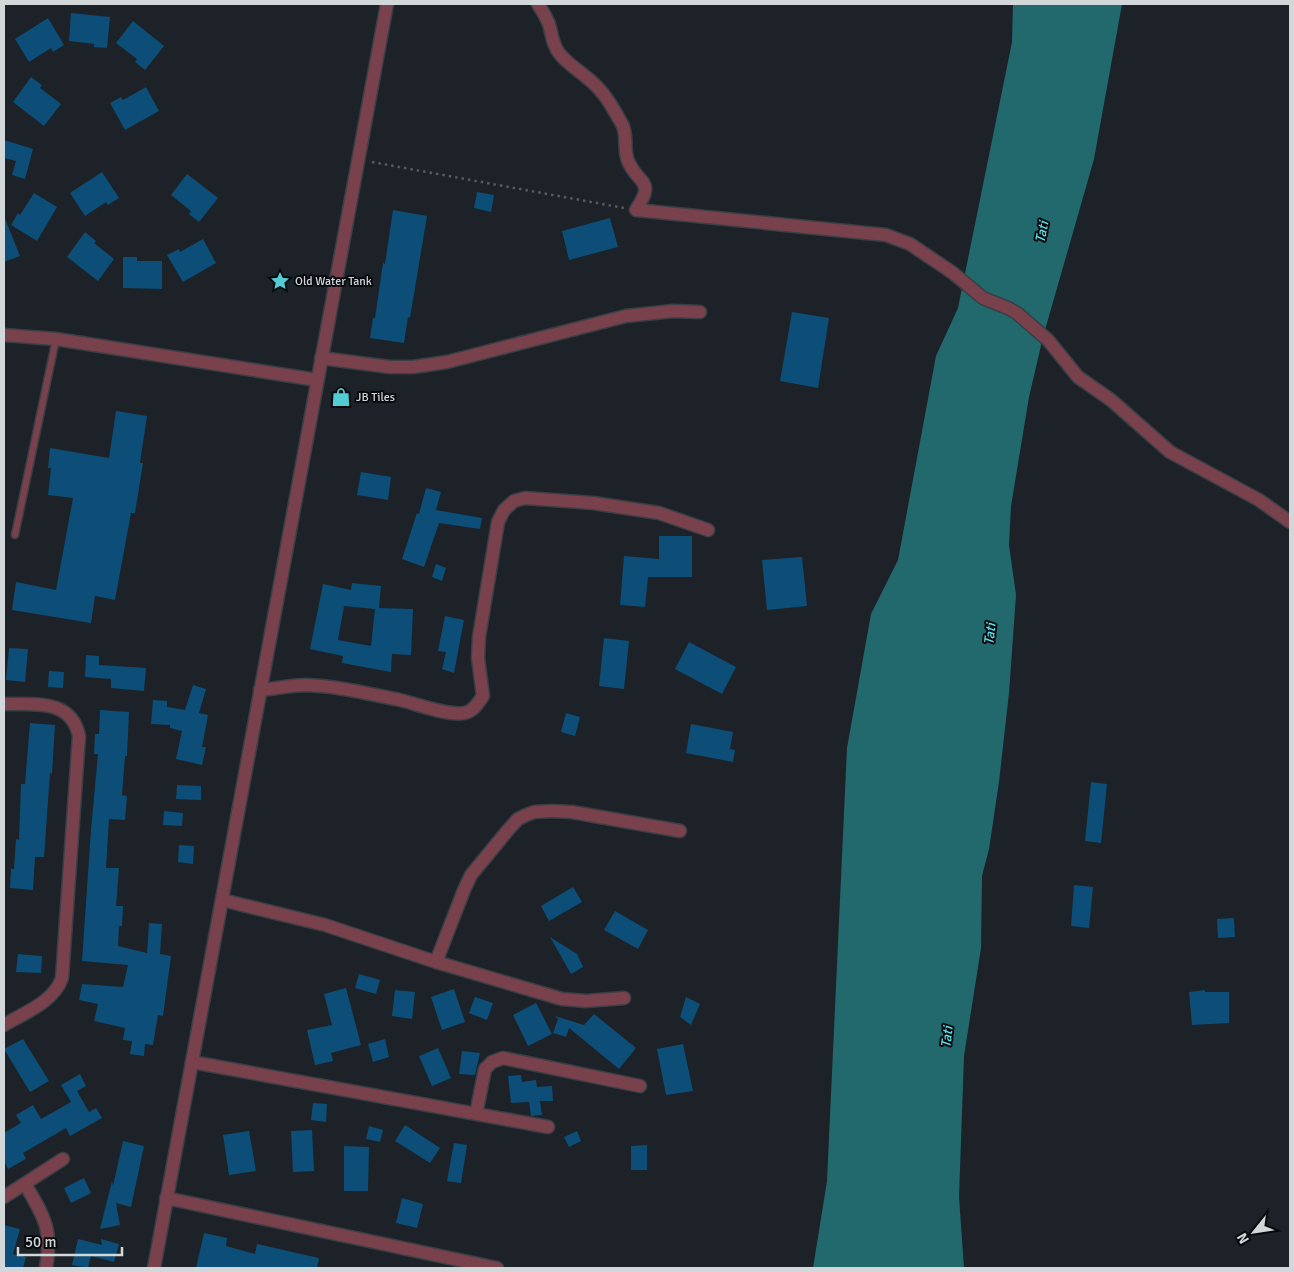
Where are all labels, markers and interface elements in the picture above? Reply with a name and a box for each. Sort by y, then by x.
water label: Tati [1032,219,1053,244]
place icon: Old Water Tank [269,270,291,292]
place label: Old Water Tank [295,274,372,289]
shop icon: JB Tiles [330,386,352,408]
place label: JB Tiles [356,390,395,405]
water label: Tati [980,621,1000,646]
water label: Tati [937,1024,957,1049]
north arrow [1229,1207,1279,1257]
scale bar [18,1224,121,1256]
text: N [1233,1230,1253,1247]
text: 50 m [25,1233,56,1251]

